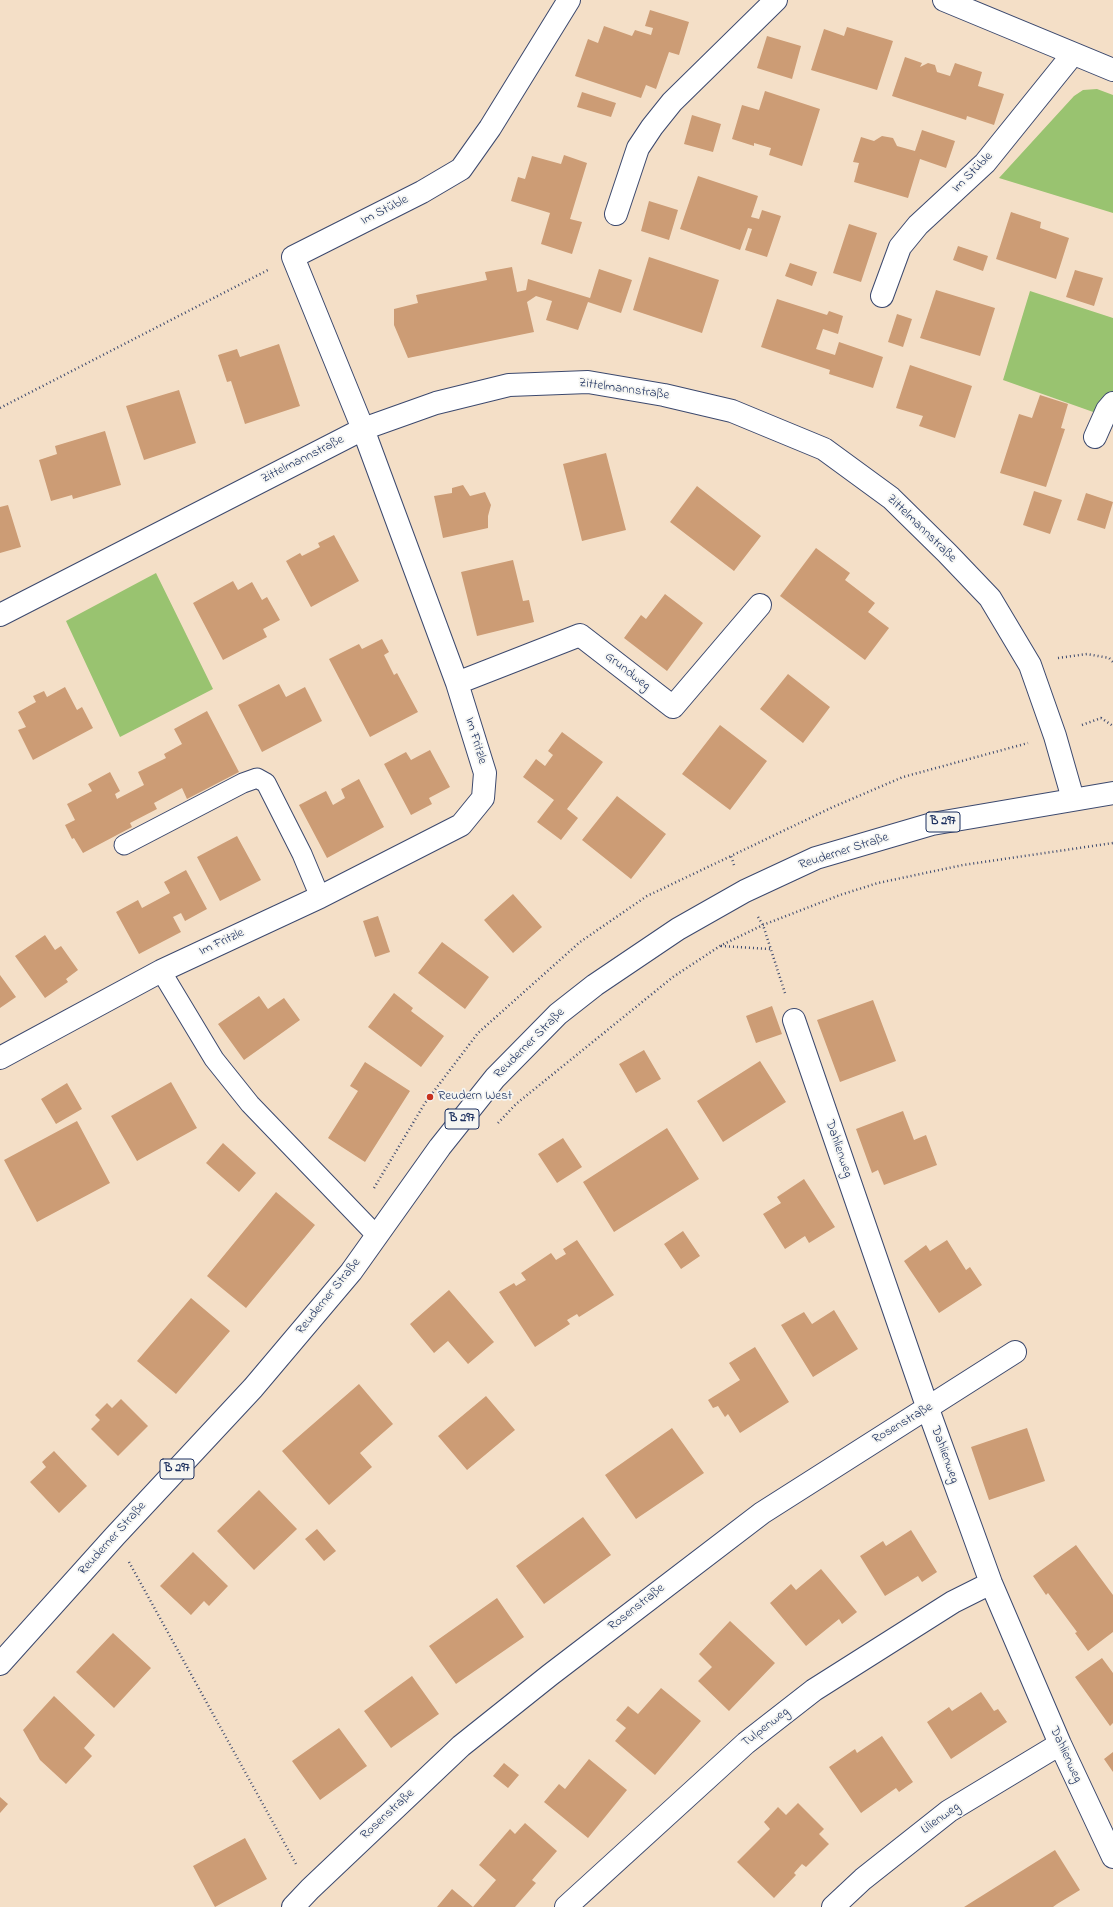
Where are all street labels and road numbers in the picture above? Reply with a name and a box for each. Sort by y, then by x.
street label: Im Stüble [949,149,997,197]
street label: Im Stüble [359,192,411,230]
street label: Zittelmannstraße [578,376,670,404]
street label: Zittelmannstraße [259,432,347,488]
street label: Zittelmannstraße [883,492,959,566]
street label: Grundweg [601,649,653,695]
street label: Im Fritzle [461,716,489,766]
road number: B 297 [926,812,960,832]
street label: Reuderner Straße [797,830,891,874]
street label: Im Fritzle [197,926,247,960]
street label: Reuderner Straße [491,1005,569,1083]
road number: B 297 [445,1109,479,1129]
street label: Dahlienweg [821,1118,855,1180]
street label: Reuderner Straße [294,1256,364,1338]
street label: Rosenstraße [870,1400,936,1448]
street label: Dahlienweg [926,1424,962,1486]
road number: B 297 [160,1459,194,1479]
street label: Reuderner Straße [76,1499,150,1579]
street label: Rosenstraße [606,1581,668,1635]
street label: Tulpenweg [739,1705,793,1751]
street label: Dahlienweg [1045,1725,1085,1785]
street label: Rosenstraße [358,1786,418,1844]
street label: Lilienweg [919,1800,963,1838]

